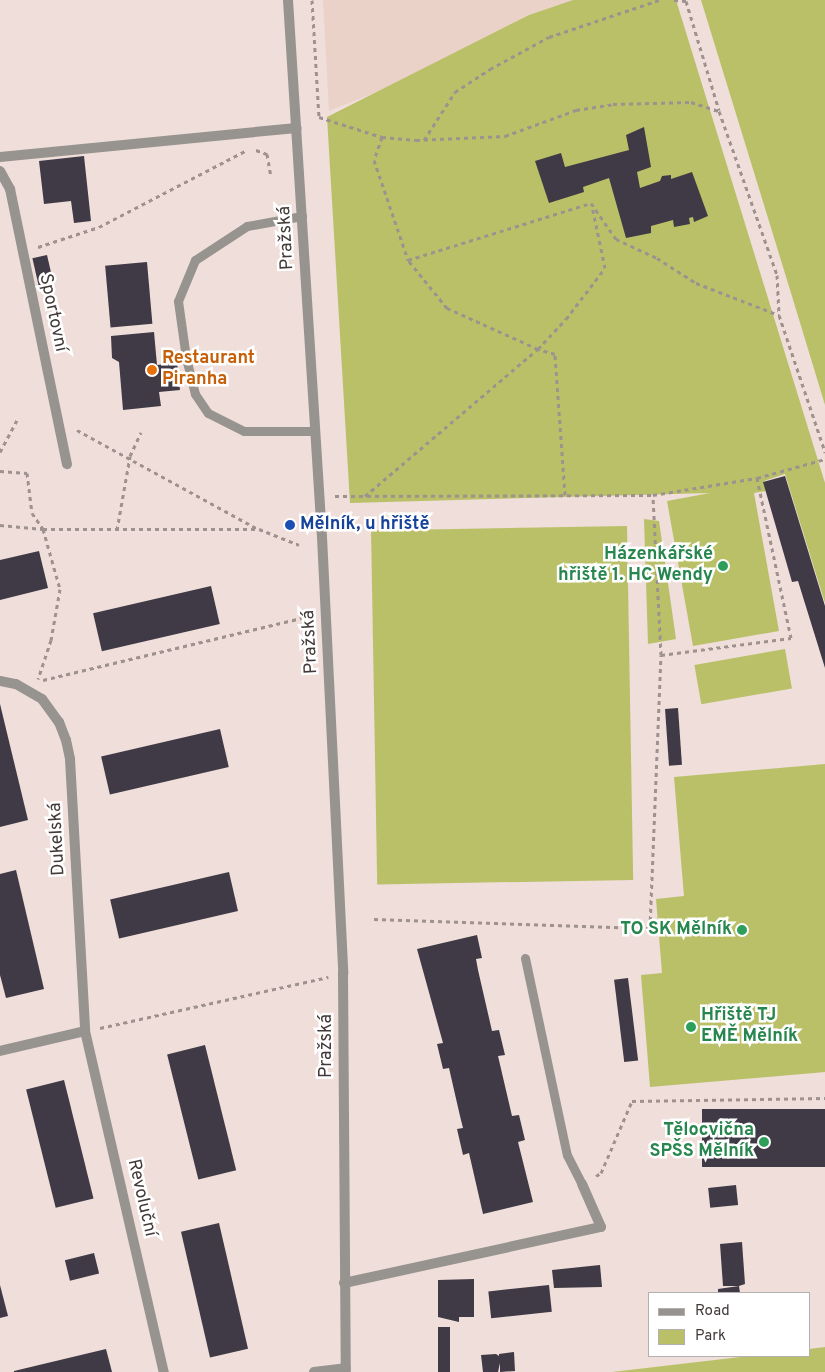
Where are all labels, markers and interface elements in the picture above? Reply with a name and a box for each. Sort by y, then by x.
street label: Pražská [275,205,299,271]
street label: Sportovní [33,272,71,354]
place label: Restaurant Piranha [162,349,255,392]
marker: Restaurant Piranha [146,364,158,376]
place label: Mělník, u hřiště [300,514,429,536]
marker: Mělník, u hřiště [284,519,296,531]
place label: Házenkářské hřiště 1. HC Wendy [558,545,713,588]
marker: Házenkářské hřiště 1. HC Wendy [717,560,729,572]
street label: Pražská [299,609,323,675]
street label: Dukelská [45,802,71,876]
place label: TO SK Mělník [620,919,732,941]
marker: TO SK Mělník [736,924,748,936]
place label: Hřiště TJ EMĚ Mělník [701,1006,798,1048]
street label: Pražská [316,1014,338,1078]
marker: Hřiště TJ EMĚ Mělník [685,1021,697,1033]
place label: Tělocvična SPŠS Mělník [650,1121,754,1164]
marker: Tělocvična SPŠS Mělník [758,1136,770,1148]
street label: Revoluční [122,1157,160,1239]
legend [648,1292,810,1357]
text: Road [695,1302,730,1321]
text: Park [695,1327,726,1346]

